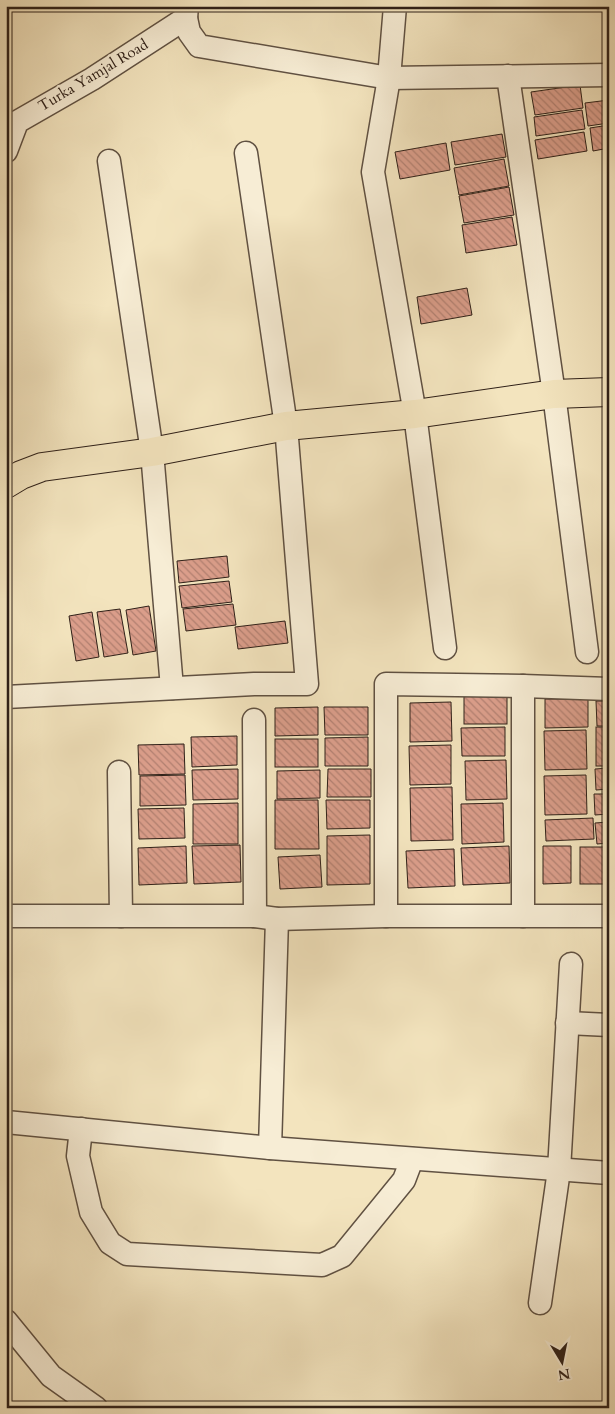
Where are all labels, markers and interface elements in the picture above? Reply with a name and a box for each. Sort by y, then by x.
street label: Turka Yamjal Road [34,34,152,116]
north arrow [538,1336,588,1386]
text: N [557,1364,572,1385]

